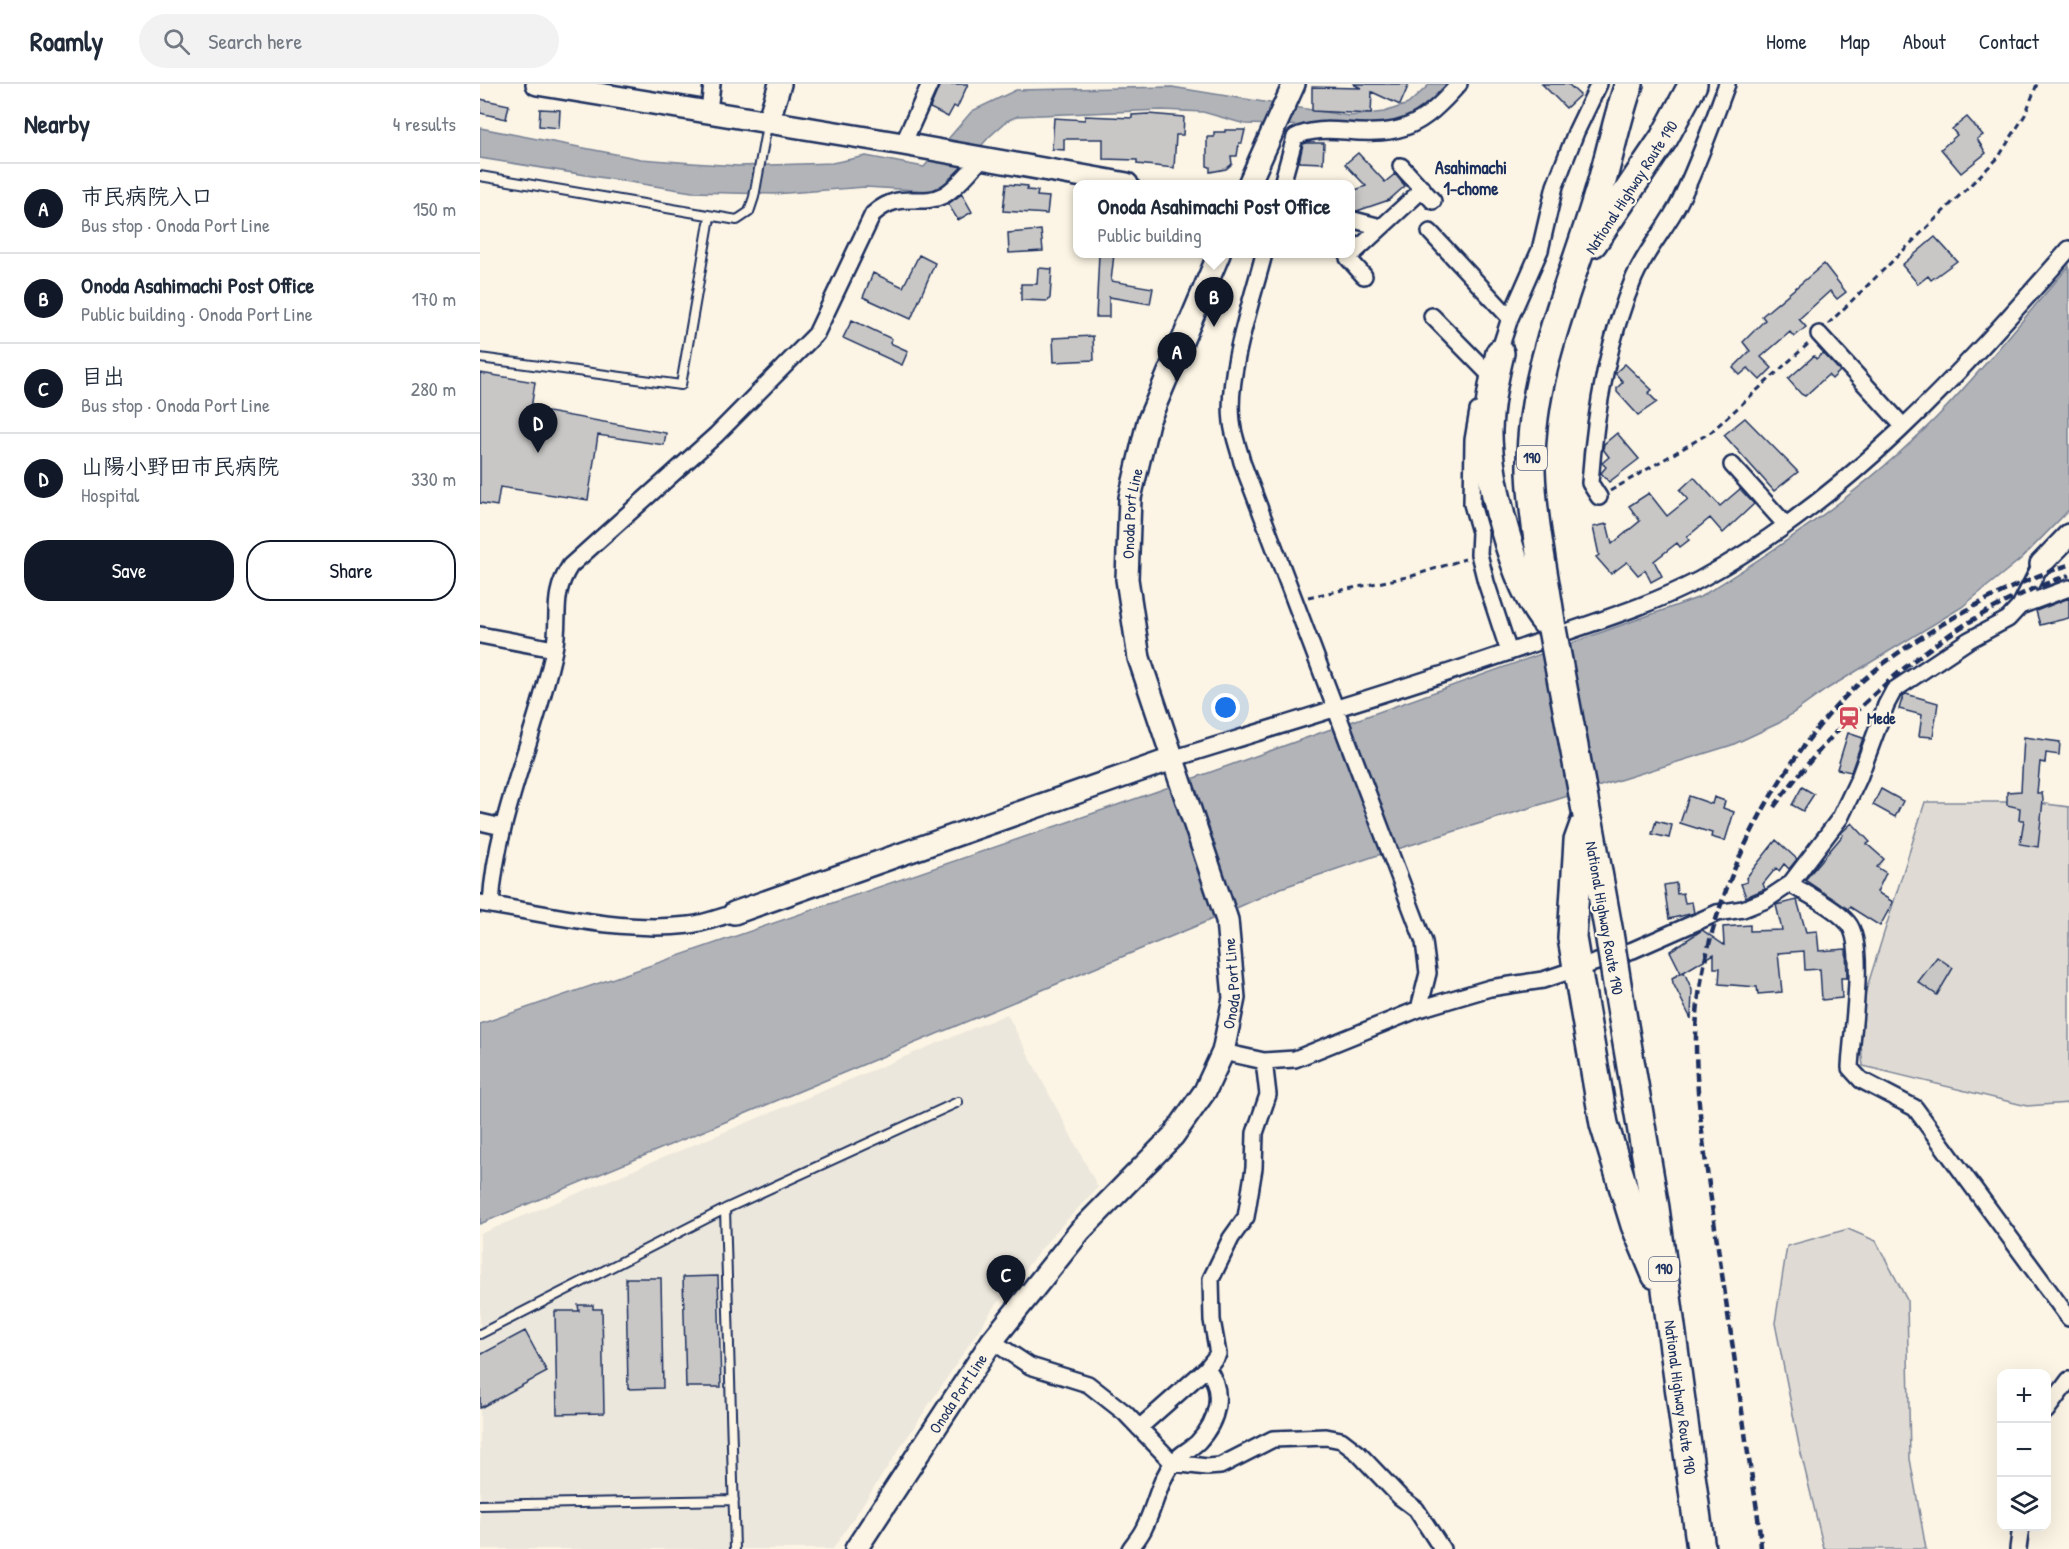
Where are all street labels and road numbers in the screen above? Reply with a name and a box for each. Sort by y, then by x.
street label: National Highway Route 190 [1579,116,1683,258]
road number: 190 [1517,446,1547,470]
street label: Onoda Port Line [1117,465,1148,559]
street label: National Highway Route 190 [1581,840,1629,996]
street label: Onoda Port Line [1217,936,1245,1031]
road number: 190 [1649,1257,1679,1281]
street label: National Highway Route 190 [1659,1319,1702,1476]
street label: Onoda Port Line [924,1348,992,1438]

